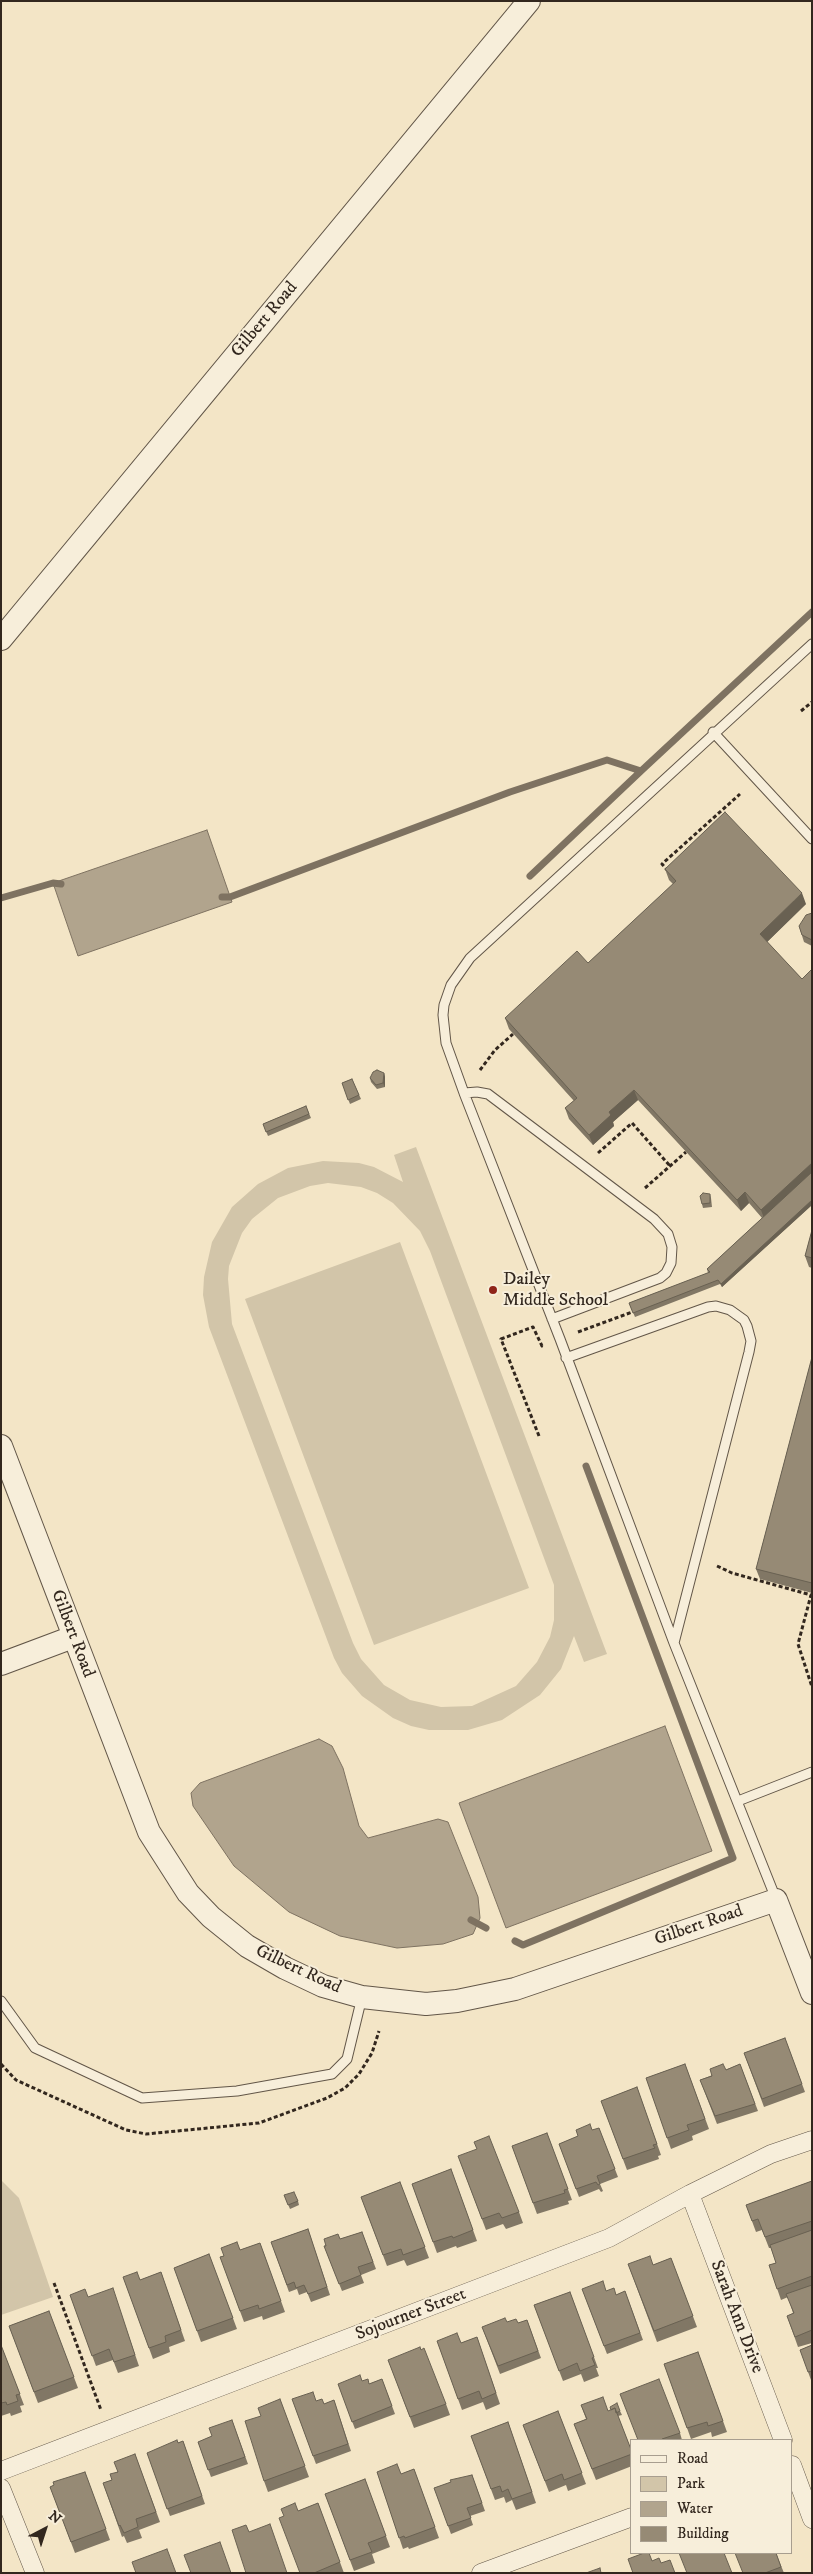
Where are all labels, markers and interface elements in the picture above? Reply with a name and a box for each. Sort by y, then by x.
street label: Gilbert Road [227,278,303,362]
place label: Dailey Middle School [503,1269,608,1312]
marker: Dailey Middle School [487,1284,499,1296]
street label: Gilbert Road [45,1587,99,1681]
street label: Gilbert Road [652,1901,746,1951]
street label: Gilbert Road [252,1941,344,1999]
street label: Sarah Ann Drive [705,2258,767,2376]
street label: Sojourner Street [353,2284,469,2346]
legend [630,2439,793,2554]
text: Road [677,2449,708,2468]
text: Park [677,2474,705,2493]
text: Water [677,2499,713,2518]
north arrow [20,2504,70,2554]
text: N [44,2507,65,2528]
text: Building [677,2524,729,2543]

